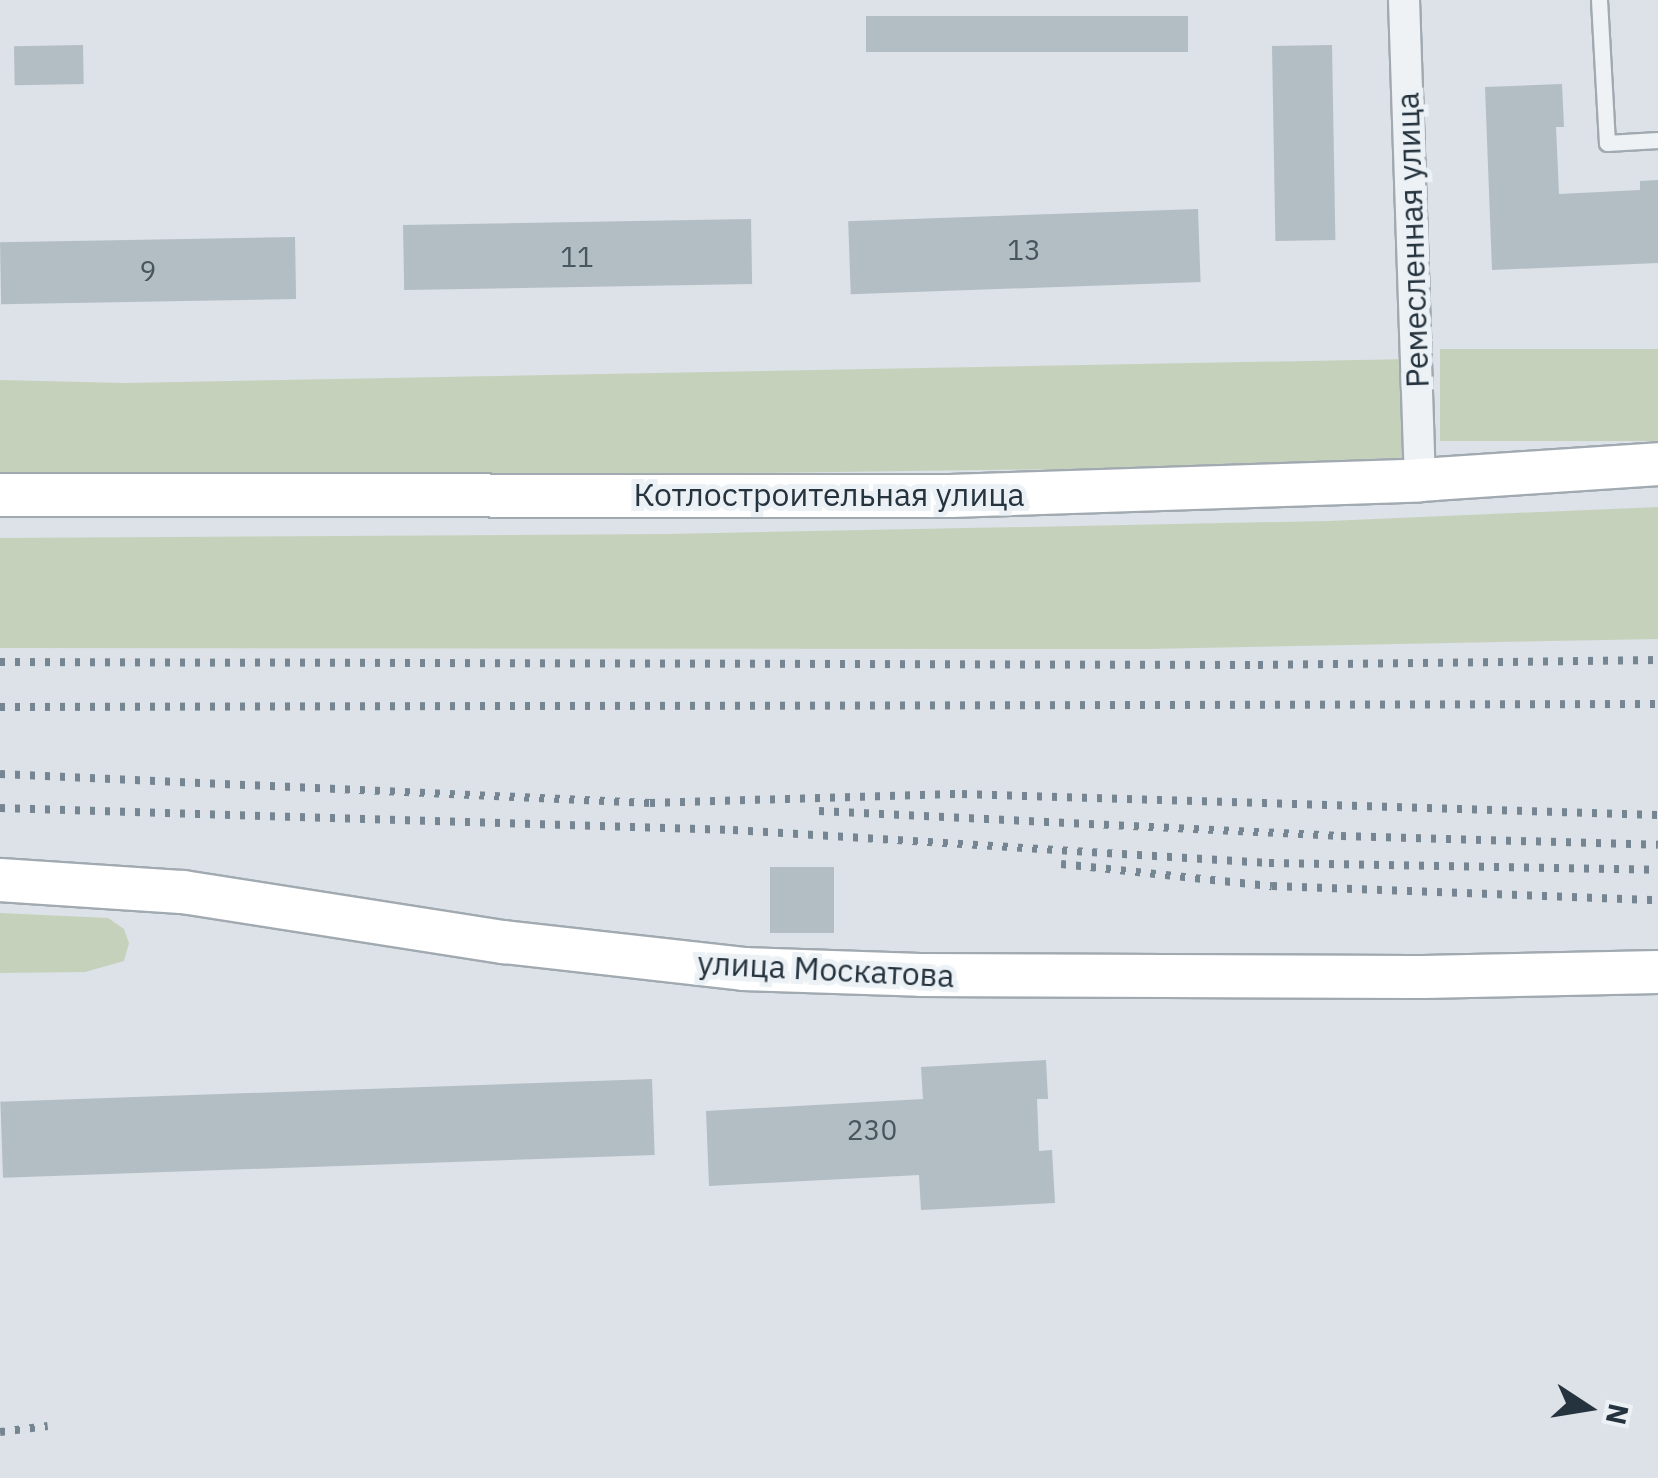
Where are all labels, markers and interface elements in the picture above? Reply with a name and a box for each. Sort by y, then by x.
street label: Ремесленная улица [1388,91,1436,389]
house number: 13 [1007,233,1041,267]
house number: 11 [560,240,594,274]
house number: 9 [140,254,156,288]
street label: Котлостроительная улица [633,475,1025,513]
street label: улица Москатова [696,943,956,995]
house number: 230 [847,1113,897,1147]
north arrow [1538,1358,1638,1458]
text: N [1598,1401,1638,1428]

